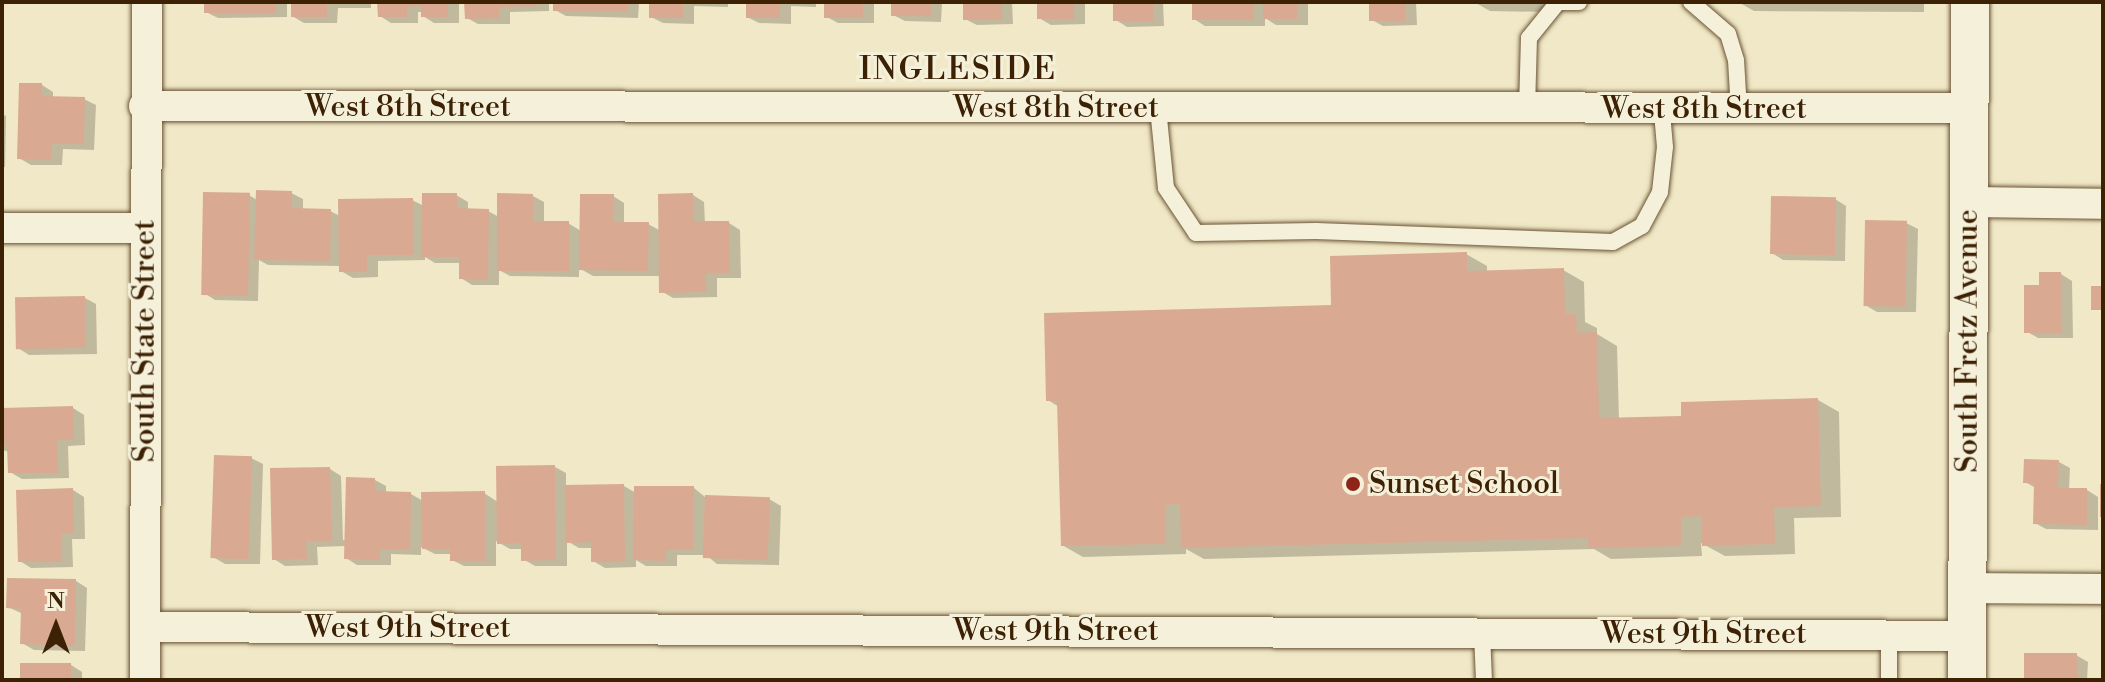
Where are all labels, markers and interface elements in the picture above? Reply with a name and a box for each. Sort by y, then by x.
district label: INGLESIDE [859,50,1057,88]
street label: West 8th Street [305,89,511,125]
street label: West 8th Street [953,90,1159,126]
street label: West 8th Street [1601,91,1807,127]
street label: South Fretz Avenue [1950,209,1986,473]
street label: South State Street [127,220,163,462]
place label: Sunset School [1369,466,1559,502]
marker: Sunset School [1344,475,1362,493]
north arrow [16,586,96,666]
text: N [47,588,65,615]
street label: West 9th Street [305,610,511,646]
street label: West 9th Street [953,613,1159,649]
street label: West 9th Street [1601,616,1807,652]

